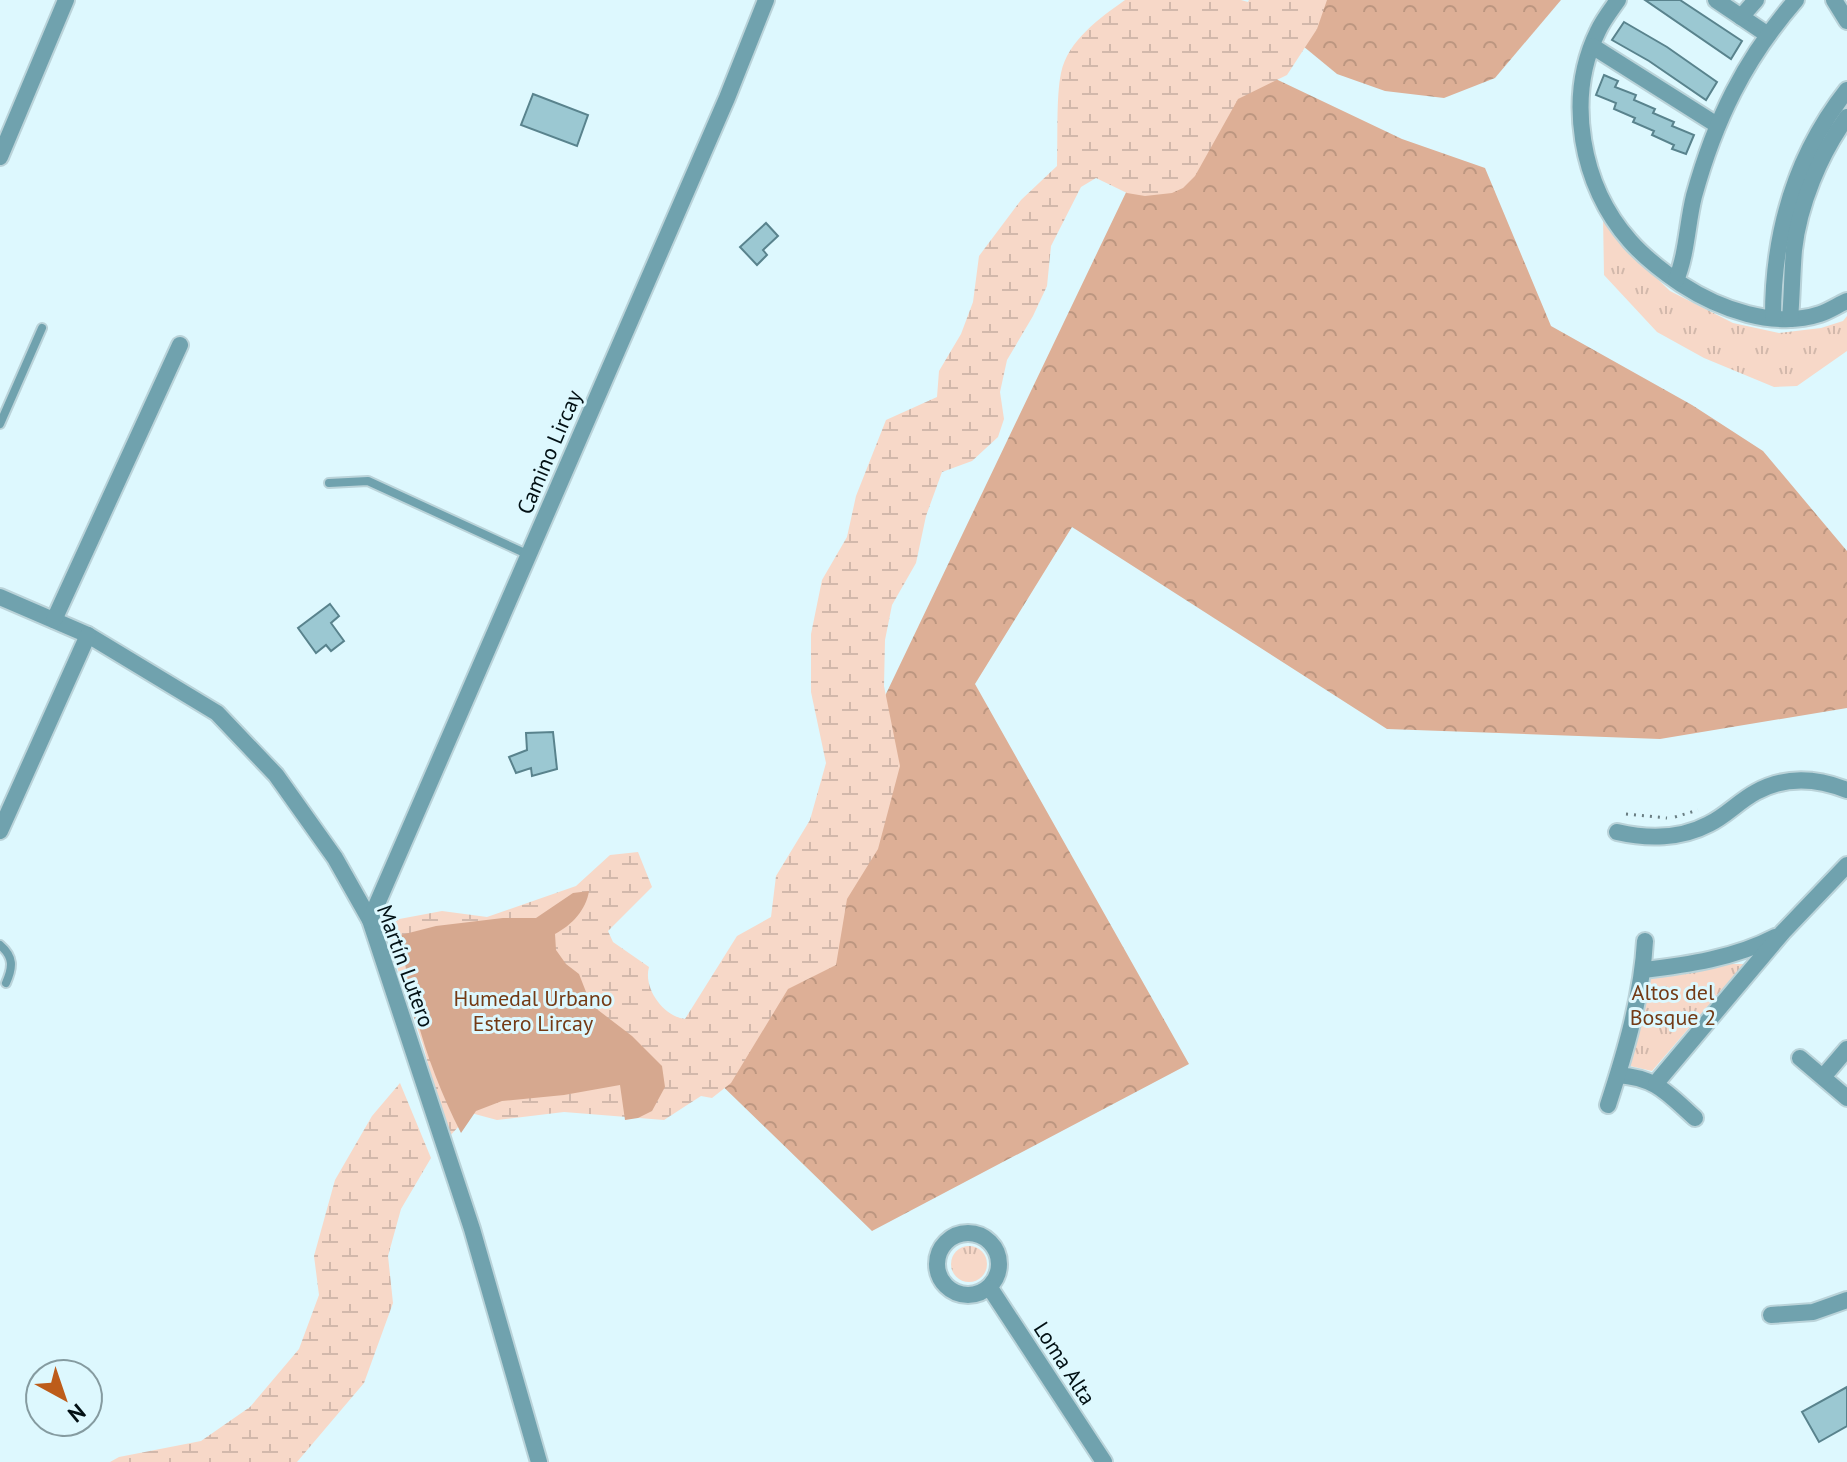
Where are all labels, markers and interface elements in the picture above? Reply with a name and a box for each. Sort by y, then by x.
street label: Camino Lircay [510,385,588,518]
street label: Martín Lutero [371,901,441,1031]
park label: Altos del Bosque 2 [1630,978,1716,1031]
park label: Humedal Urbano Estero Lircay [453,984,613,1037]
street label: Loma Alta [1028,1316,1102,1410]
north arrow [24,1358,104,1438]
text: N [62,1398,91,1429]

